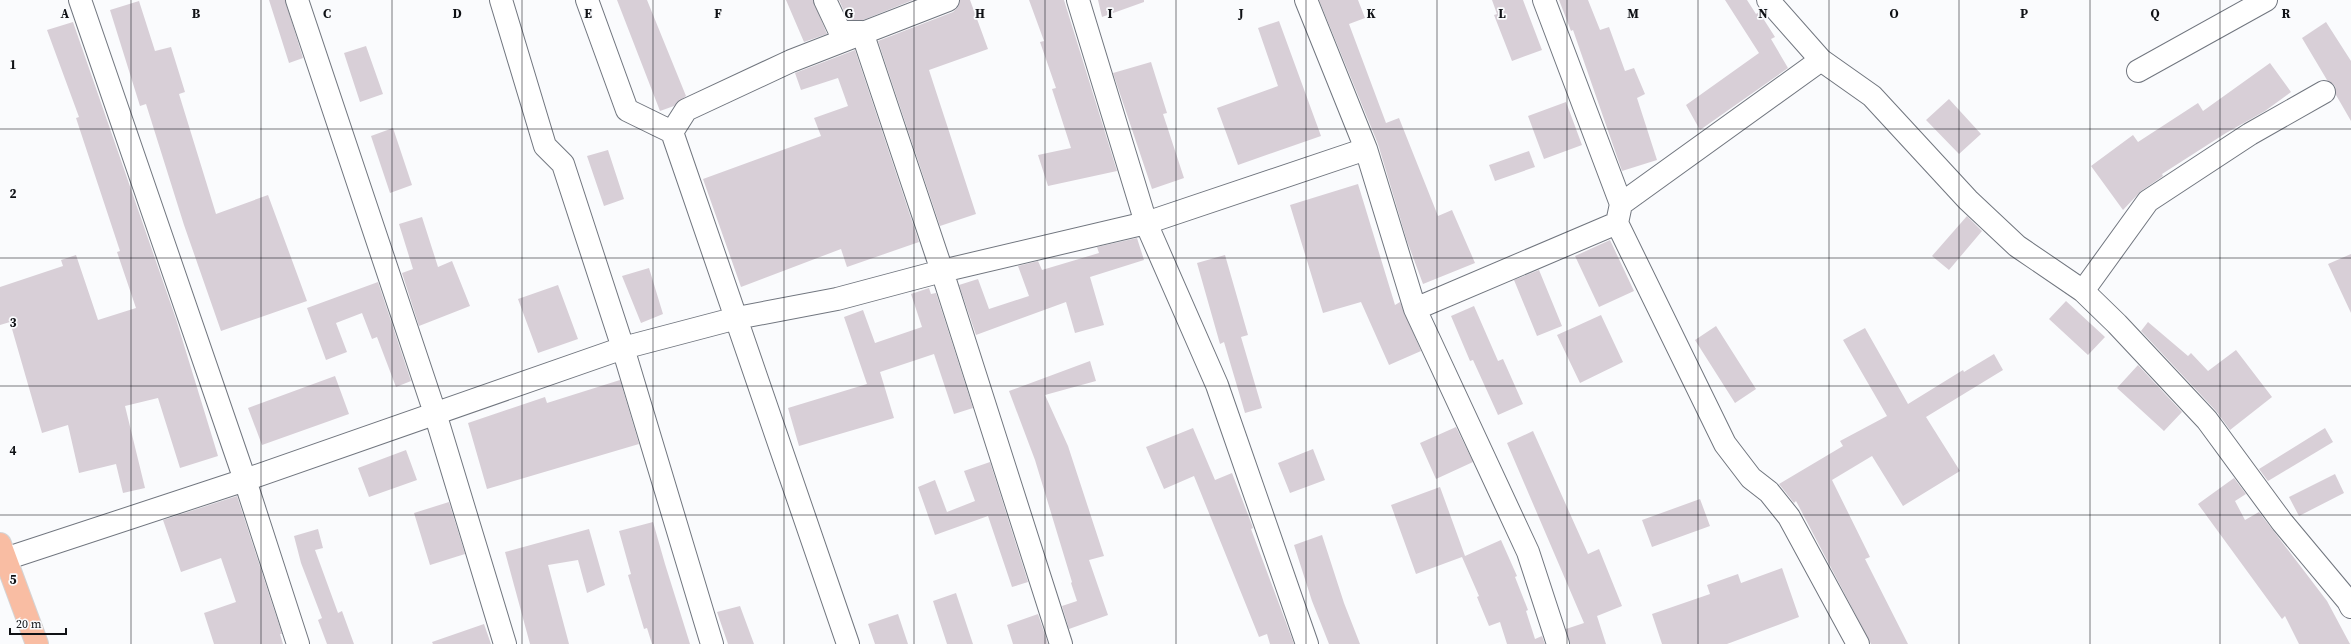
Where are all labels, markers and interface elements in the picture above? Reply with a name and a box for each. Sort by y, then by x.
text: A [61,5,70,22]
text: B [192,5,201,22]
text: C [323,5,331,22]
text: D [452,5,462,22]
text: E [584,5,592,22]
text: F [714,5,722,22]
text: G [845,5,854,22]
text: H [975,5,985,22]
text: I [1107,5,1113,22]
text: J [1237,5,1244,22]
text: K [1366,5,1376,22]
text: L [1498,5,1506,22]
text: M [1627,5,1639,22]
text: N [1758,5,1768,22]
text: O [1889,5,1899,22]
text: P [2020,5,2028,22]
text: Q [2150,5,2160,22]
text: R [2282,5,2291,22]
text: 1 [9,56,17,73]
text: 2 [9,185,17,202]
text: 3 [9,314,17,331]
text: 4 [9,442,17,459]
text: 5 [9,571,17,588]
scale bar [10,610,66,636]
text: 20 m [16,616,42,632]

